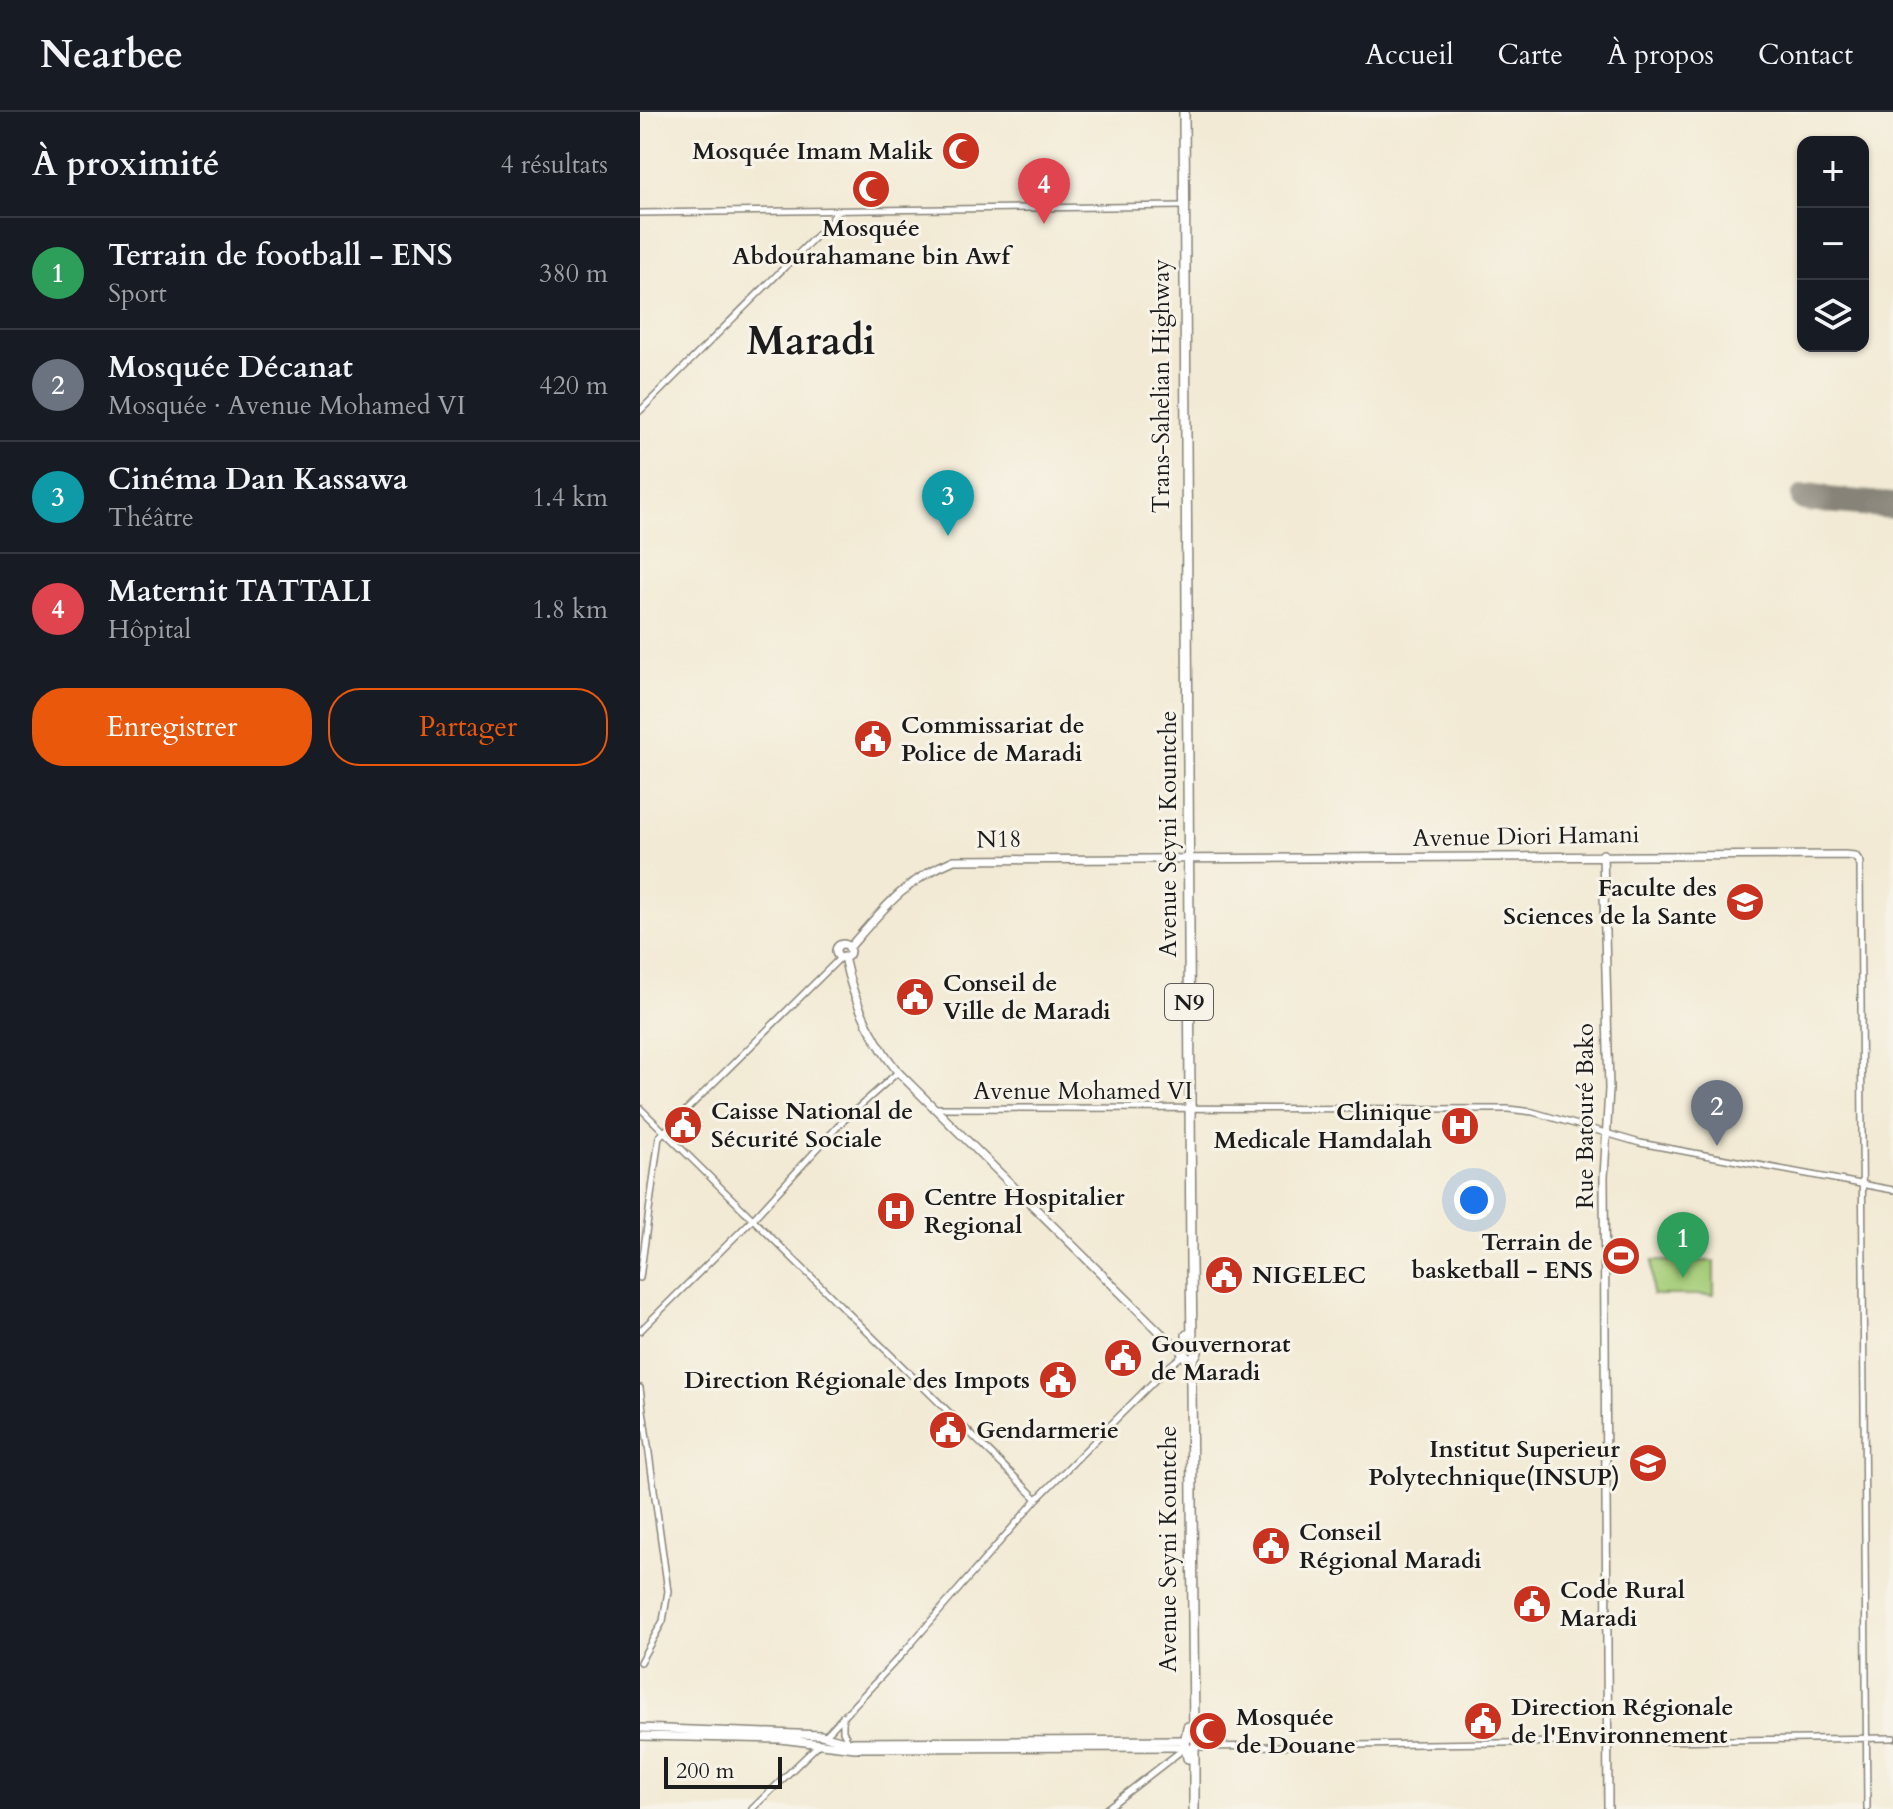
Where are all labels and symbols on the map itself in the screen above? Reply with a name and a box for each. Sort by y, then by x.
mosque icon: Mosquée Imam Malik [940,130,982,172]
place label: Mosquée Imam Malik [692,135,933,168]
pin: 4 [1018,158,1070,224]
mosque icon: Mosquée Abdourahamane bin Awf [850,168,892,210]
place label: Mosquée Abdourahamane bin Awf [732,212,1013,273]
street label: Trans-Sahelian Highway [1145,258,1178,513]
district label: Maradi [746,314,876,369]
pin: 3 [922,470,974,536]
place label: Commissariat de Police de Maradi [901,709,1085,770]
street label: Avenue Seyni Kountche [1152,711,1185,957]
public building icon: Commissariat de Police de Maradi [852,718,894,760]
street label: Avenue Diori Hamani [1412,818,1640,855]
street label: N18 [976,823,1022,856]
place label: Faculte des Sciences de la Sante [1503,872,1717,933]
school or university icon: Faculte des Sciences de la Sante [1724,881,1766,923]
place label: Conseil de Ville de Maradi [943,967,1111,1028]
public building icon: Conseil de Ville de Maradi [894,976,936,1018]
road number: N9 [1165,984,1213,1020]
street label: Rue Batouré Bako [1569,1023,1602,1209]
street label: Avenue Mohamed VI [973,1075,1193,1108]
pin: 2 [1691,1080,1743,1146]
place label: Caisse National de Sécurité Sociale [711,1095,913,1156]
place label: Clinique Medicale Hamdalah [1214,1096,1432,1157]
public building icon: Caisse National de Sécurité Sociale [662,1104,704,1146]
hospital icon: Clinique Medicale Hamdalah [1439,1105,1481,1147]
your location [1454,1180,1494,1220]
place label: Centre Hospitalier Regional [924,1181,1125,1242]
hospital icon: Centre Hospitalier Regional [875,1190,917,1232]
pin: 1 [1657,1212,1709,1278]
place label: Terrain de basketball - ENS [1411,1226,1593,1287]
sports icon: Terrain de basketball - ENS [1600,1235,1642,1277]
public building icon: NIGELEC [1203,1254,1245,1296]
place label: NIGELEC [1252,1259,1366,1292]
place label: Gouvernorat de Maradi [1151,1328,1291,1389]
public building icon: Gouvernorat de Maradi [1102,1337,1144,1379]
public building icon: Direction Régionale des Impots [1037,1359,1079,1401]
place label: Direction Régionale des Impots [684,1364,1030,1397]
public building icon: Gendarmerie [927,1409,969,1451]
place label: Gendarmerie [976,1414,1119,1447]
street label: Avenue Seyni Kountche [1152,1426,1185,1672]
place label: Institut Superieur Polytechnique(INSUP) [1368,1433,1620,1494]
school or university icon: Institut Superieur Polytechnique(INSUP) [1627,1442,1669,1484]
place label: Conseil Régional Maradi [1299,1516,1482,1577]
public building icon: Conseil Régional Maradi [1250,1525,1292,1567]
place label: Code Rural Maradi [1560,1574,1685,1635]
public building icon: Code Rural Maradi [1511,1583,1553,1625]
place label: Direction Régionale de l'Environnement [1511,1691,1733,1752]
public building icon: Direction Régionale de l'Environnement [1462,1700,1504,1742]
place label: Mosquée de Douane [1236,1701,1356,1762]
mosque icon: Mosquée de Douane [1187,1710,1229,1752]
scale bar [664,1753,782,1789]

